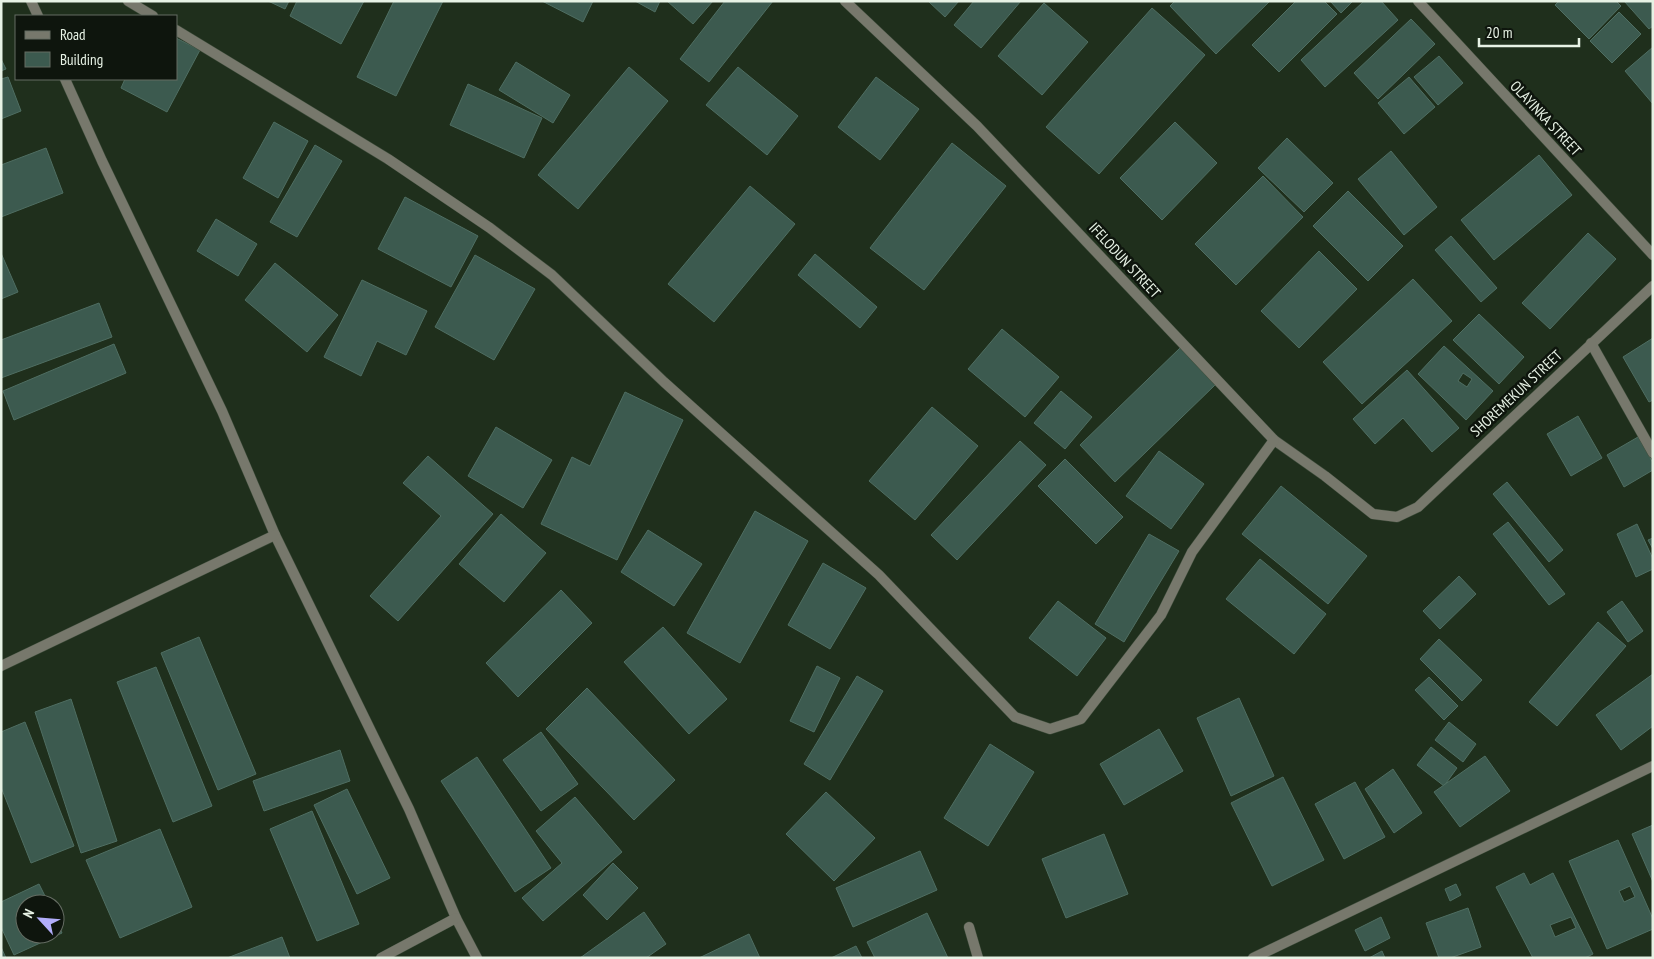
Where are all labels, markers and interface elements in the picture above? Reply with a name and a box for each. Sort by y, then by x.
legend [15,15,178,80]
scale bar [1479,15,1579,47]
text: 20 m [1486,23,1512,42]
text: Road [60,25,86,44]
text: Building [60,50,103,69]
street label: OLAYINKA STREET [1506,76,1586,160]
street label: IFELODUN STREET [1085,218,1165,302]
street label: SHOREMEKUN STREET [1466,345,1566,440]
north arrow [15,894,65,944]
text: N [19,906,38,921]

